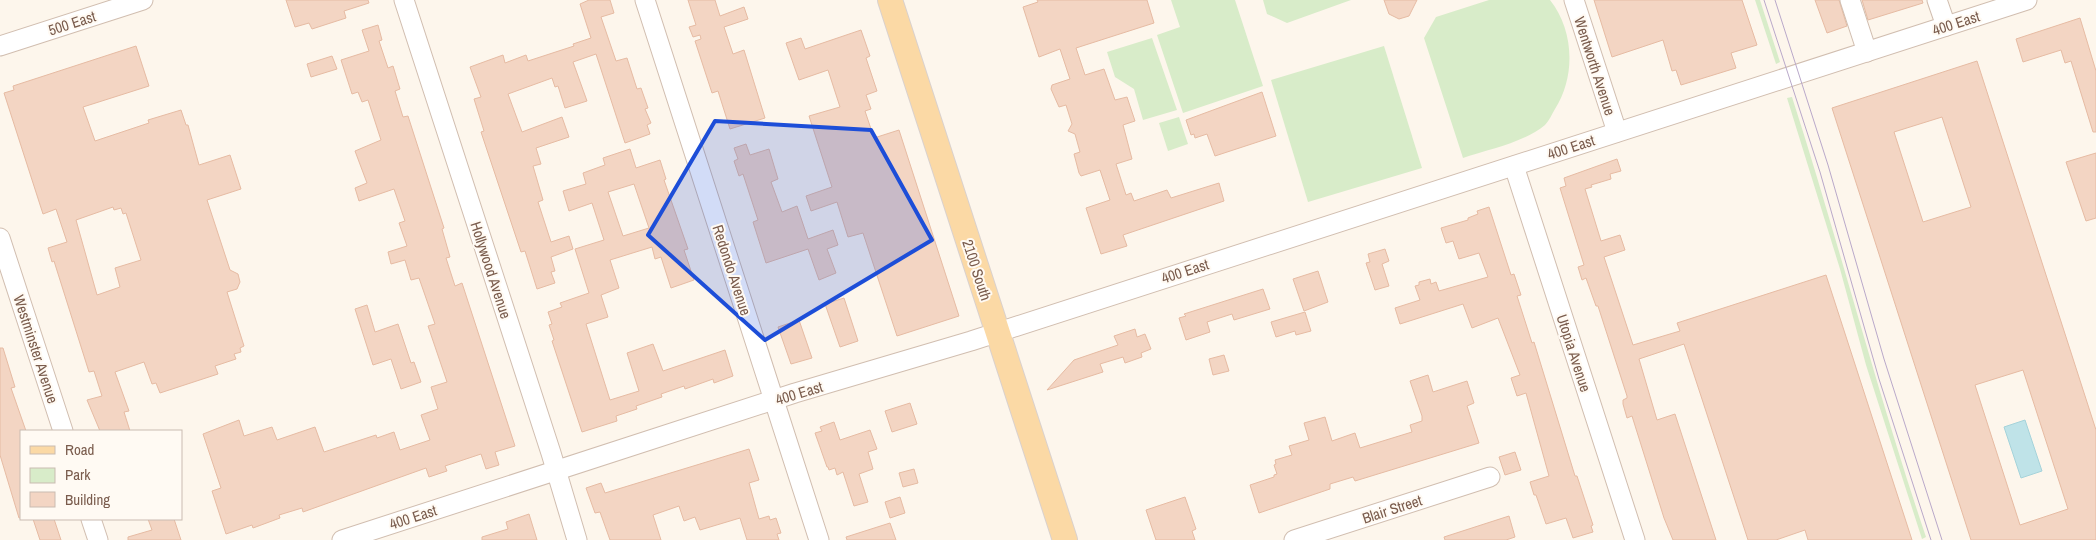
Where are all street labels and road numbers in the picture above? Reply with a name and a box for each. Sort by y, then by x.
street label: 500 East [46,5,99,40]
street label: 400 East [1930,5,1983,40]
street label: Wentworth Avenue [1569,14,1621,118]
street label: 400 East [1545,129,1598,164]
street label: Hollywood Avenue [465,219,517,321]
street label: Redondo Avenue [707,222,757,318]
street label: 2100 South [957,237,997,303]
street label: 400 East [1159,253,1212,288]
street label: Westminster Avenue [9,292,64,406]
street label: Utopia Avenue [1552,311,1596,395]
street label: 400 East [773,376,826,410]
street label: Blair Street [1359,489,1425,528]
street label: 400 East [387,499,440,534]

